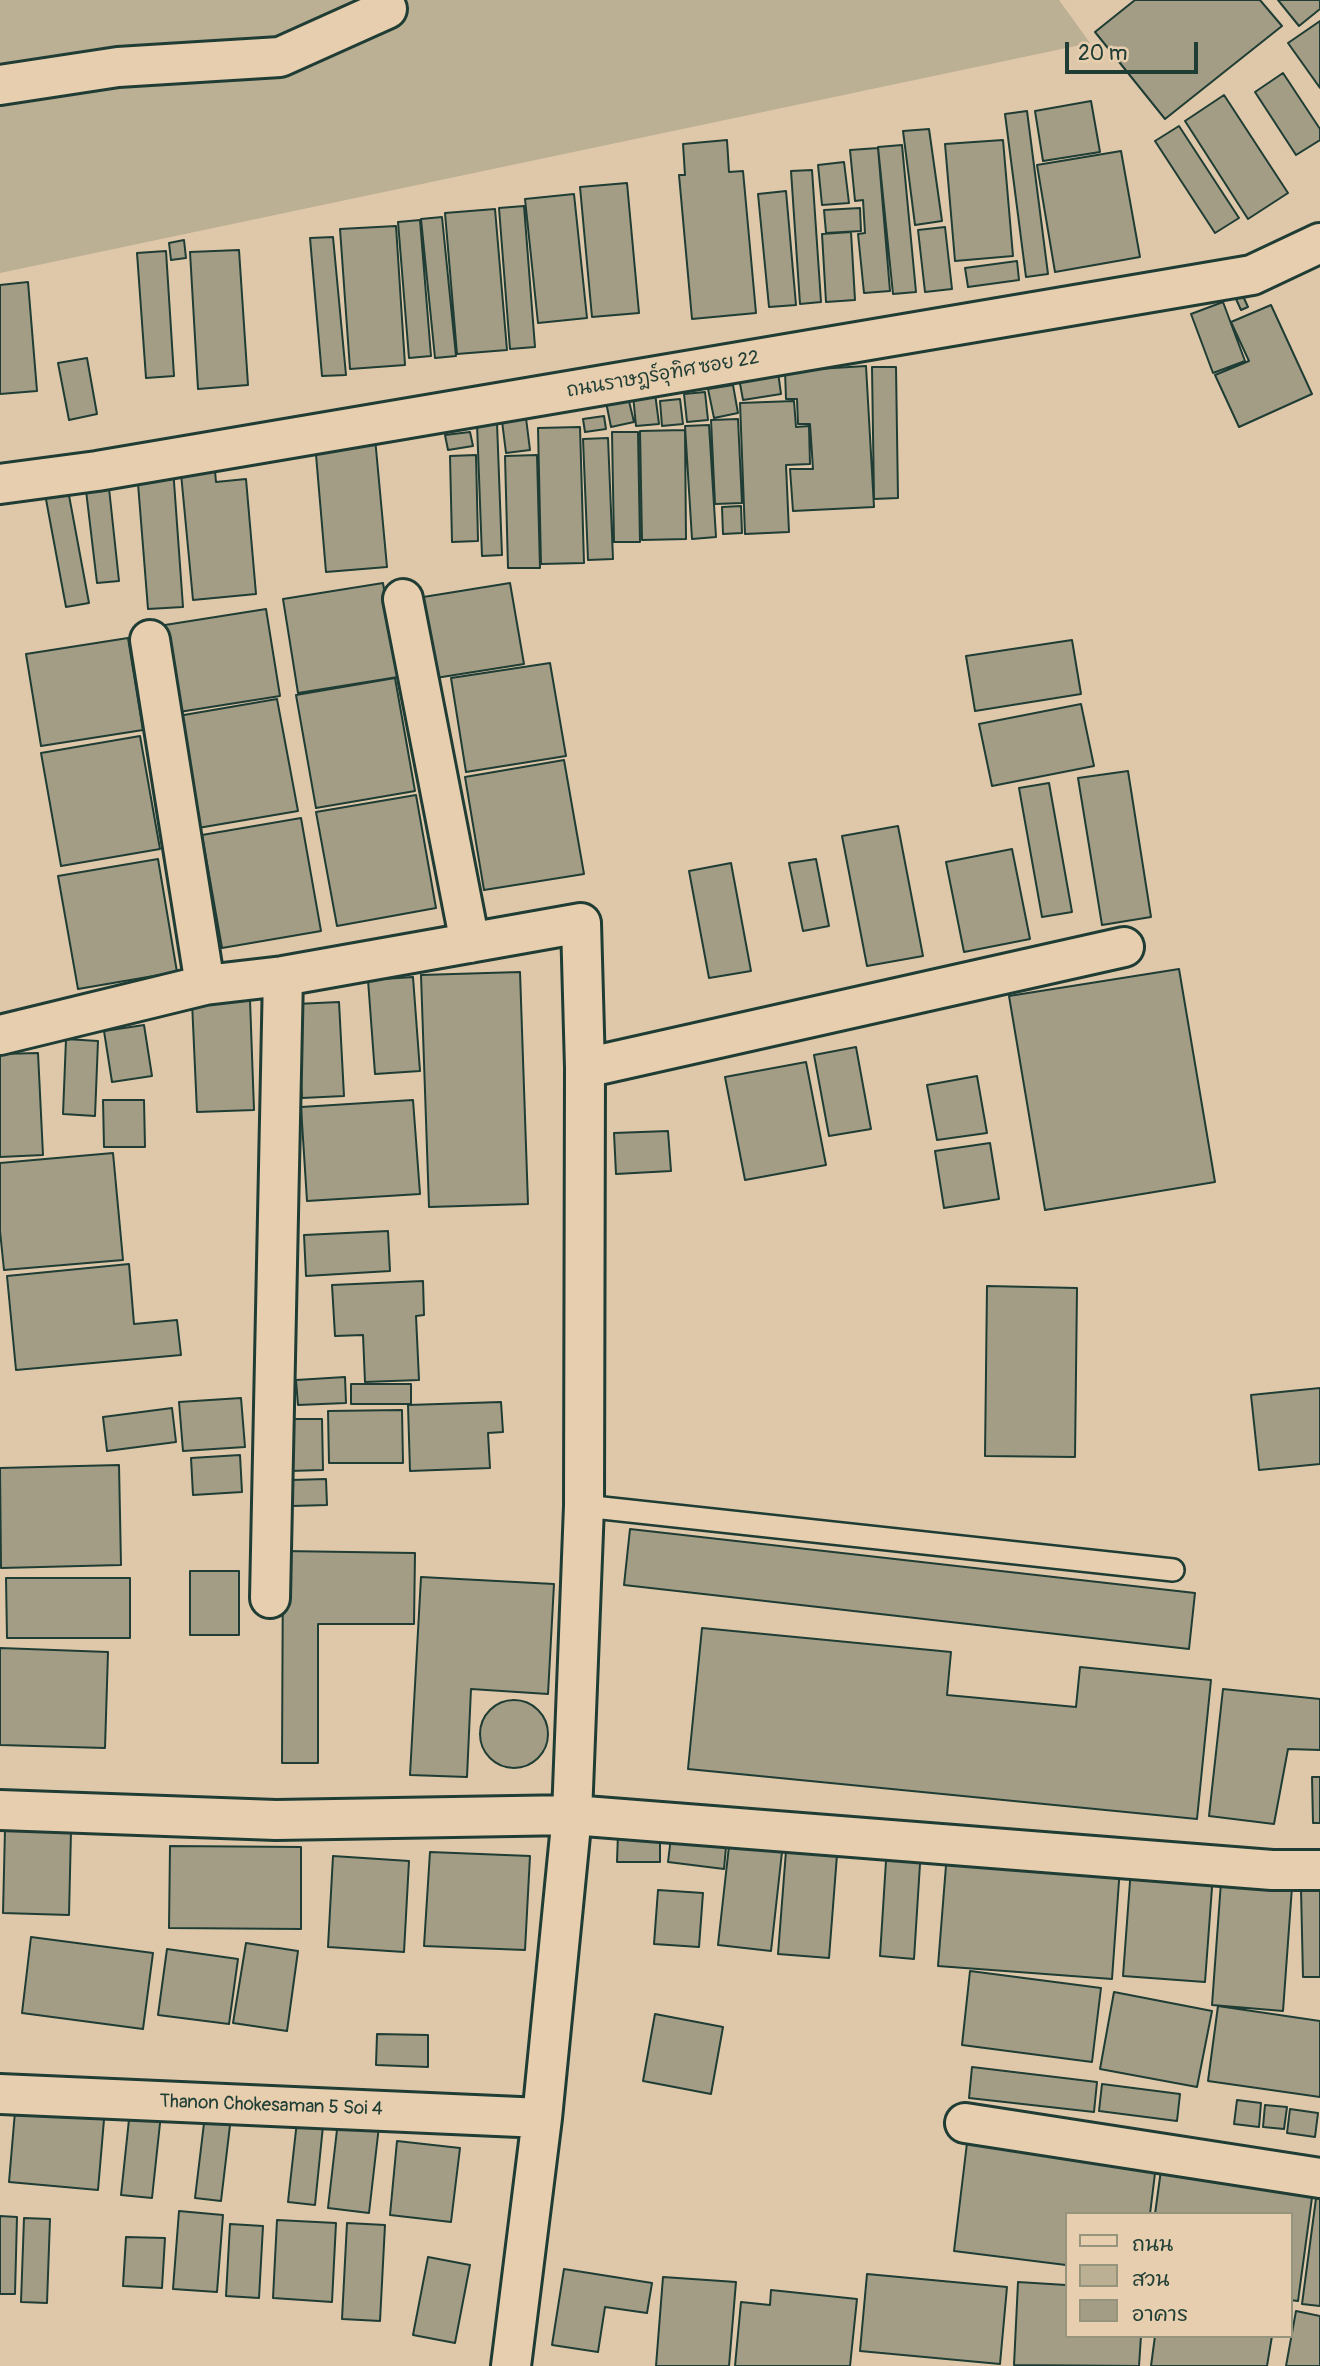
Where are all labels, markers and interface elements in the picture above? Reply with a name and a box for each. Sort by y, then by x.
scale bar [1068,28,1201,72]
text: 20 m [1078,40,1127,67]
street label: ถนนราษฎร์อุทิศ ซอย 22 [565,347,761,403]
street label: Thanon Chokesaman 5 Soi 4 [159,2091,383,2121]
legend [1064,2212,1292,2338]
text: ถนน [1132,2231,1173,2258]
text: สวน [1132,2266,1169,2293]
text: อาคาร [1132,2301,1188,2328]

